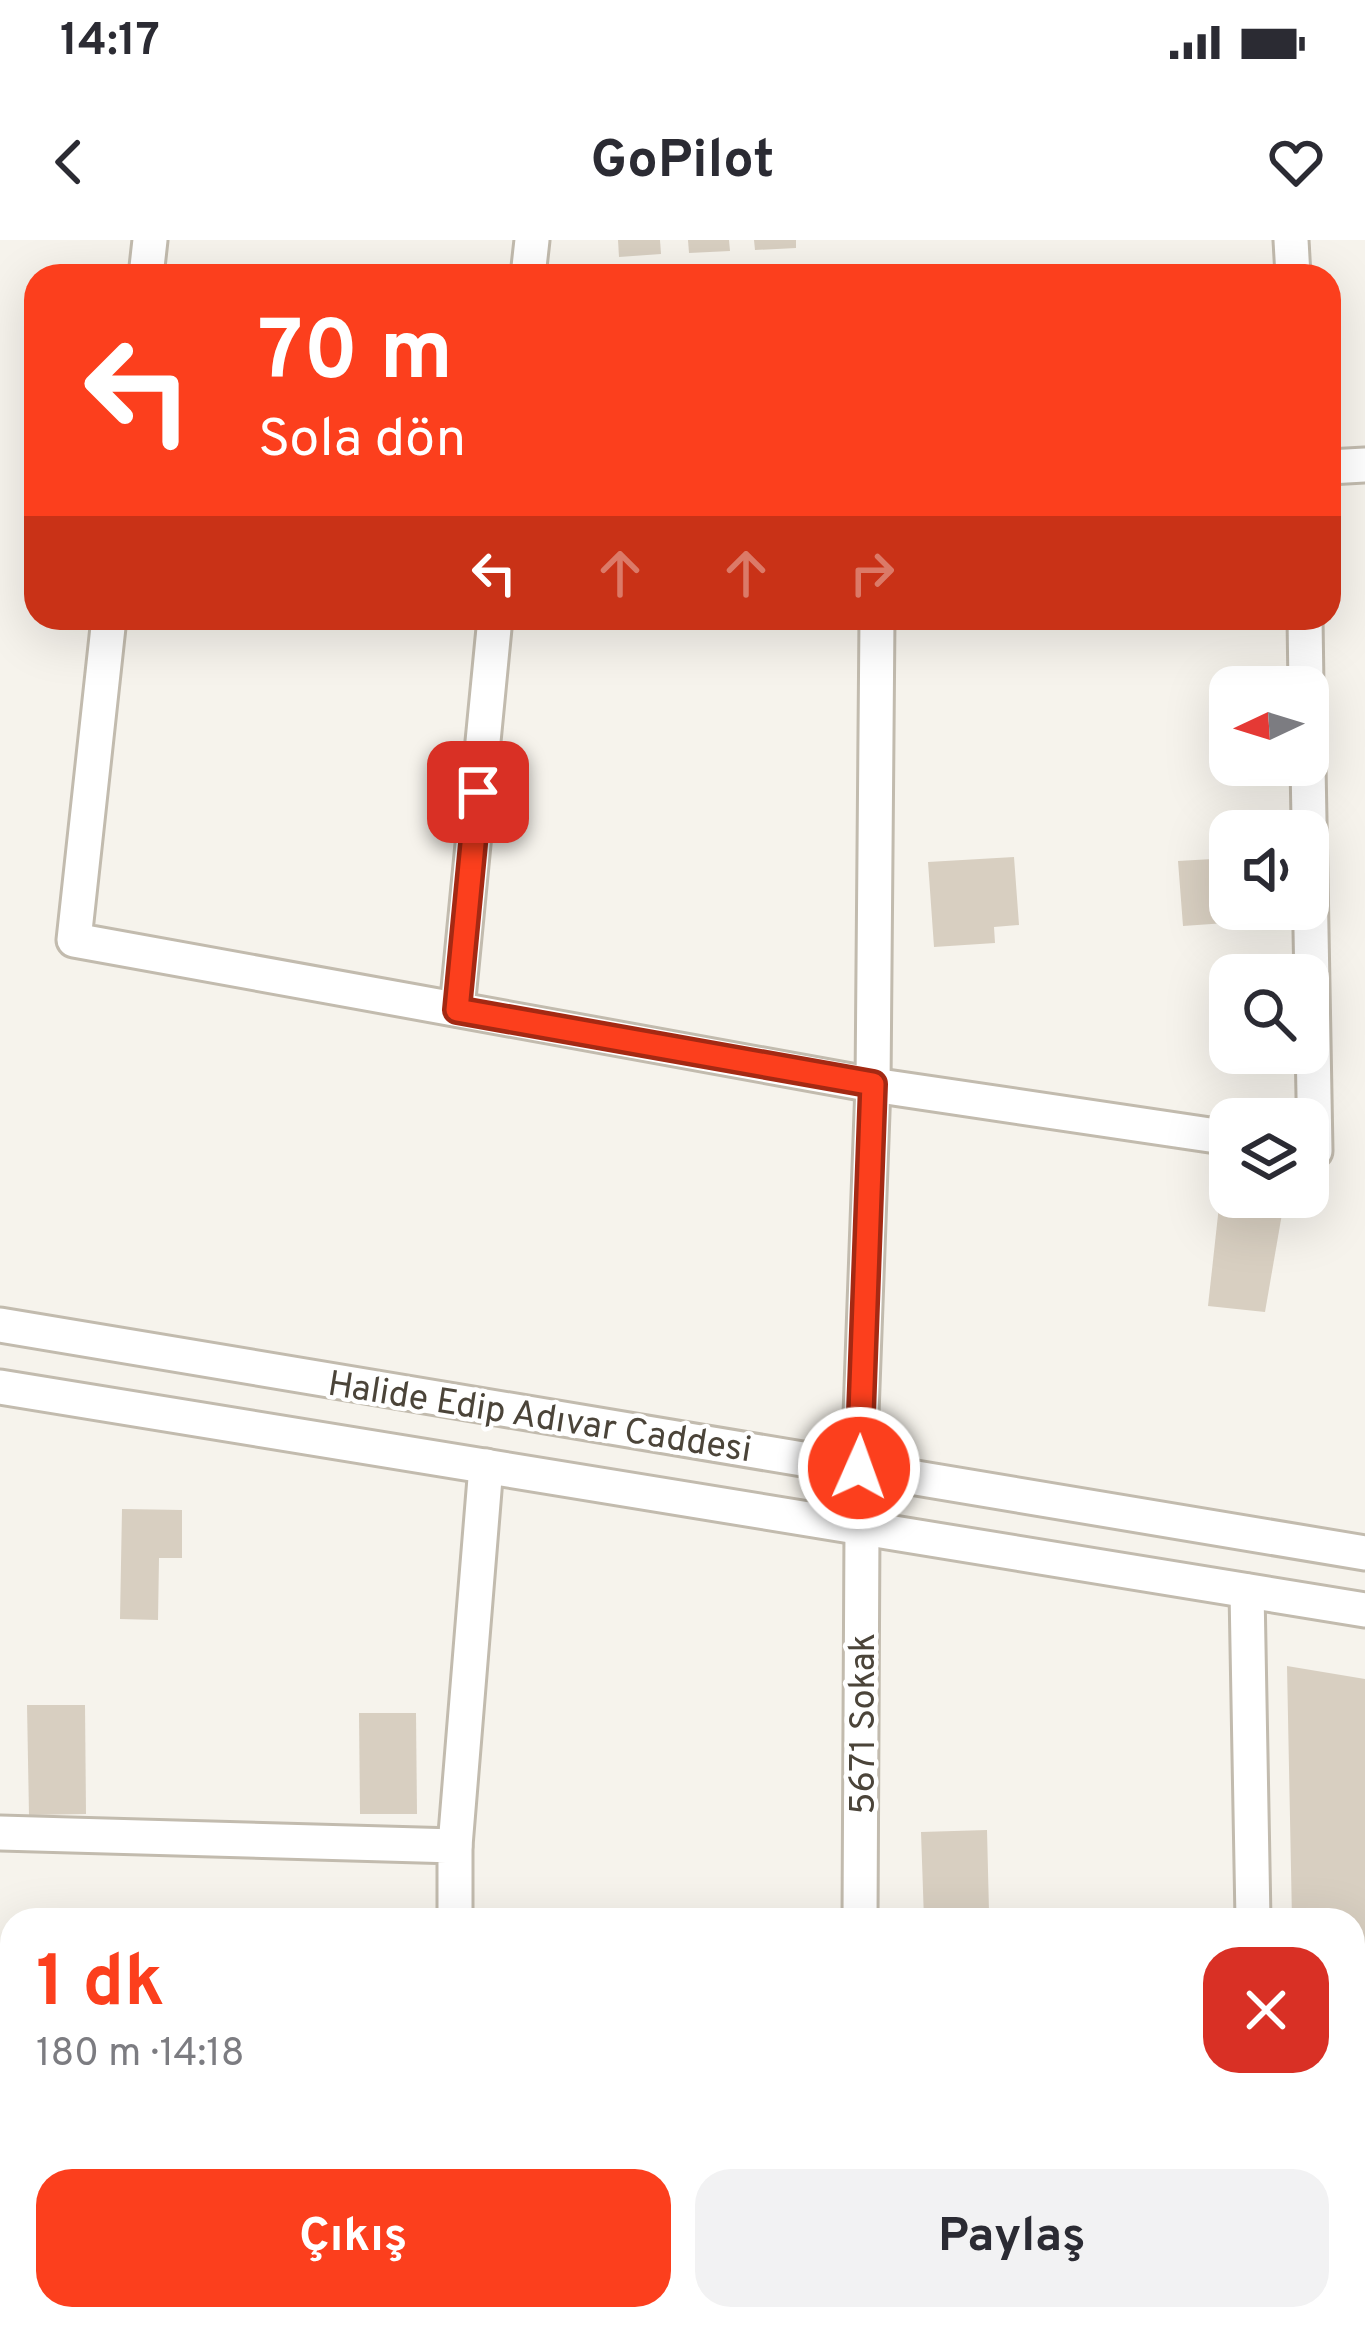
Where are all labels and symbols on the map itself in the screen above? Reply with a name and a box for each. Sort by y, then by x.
north arrow [1209,666,1329,786]
pin [427,741,529,843]
street label: Halide Edip Adıvar Caddesi [324,1363,755,1475]
position arrow [796,1405,922,1531]
street label: 5671 Sokak [842,1633,888,1815]

